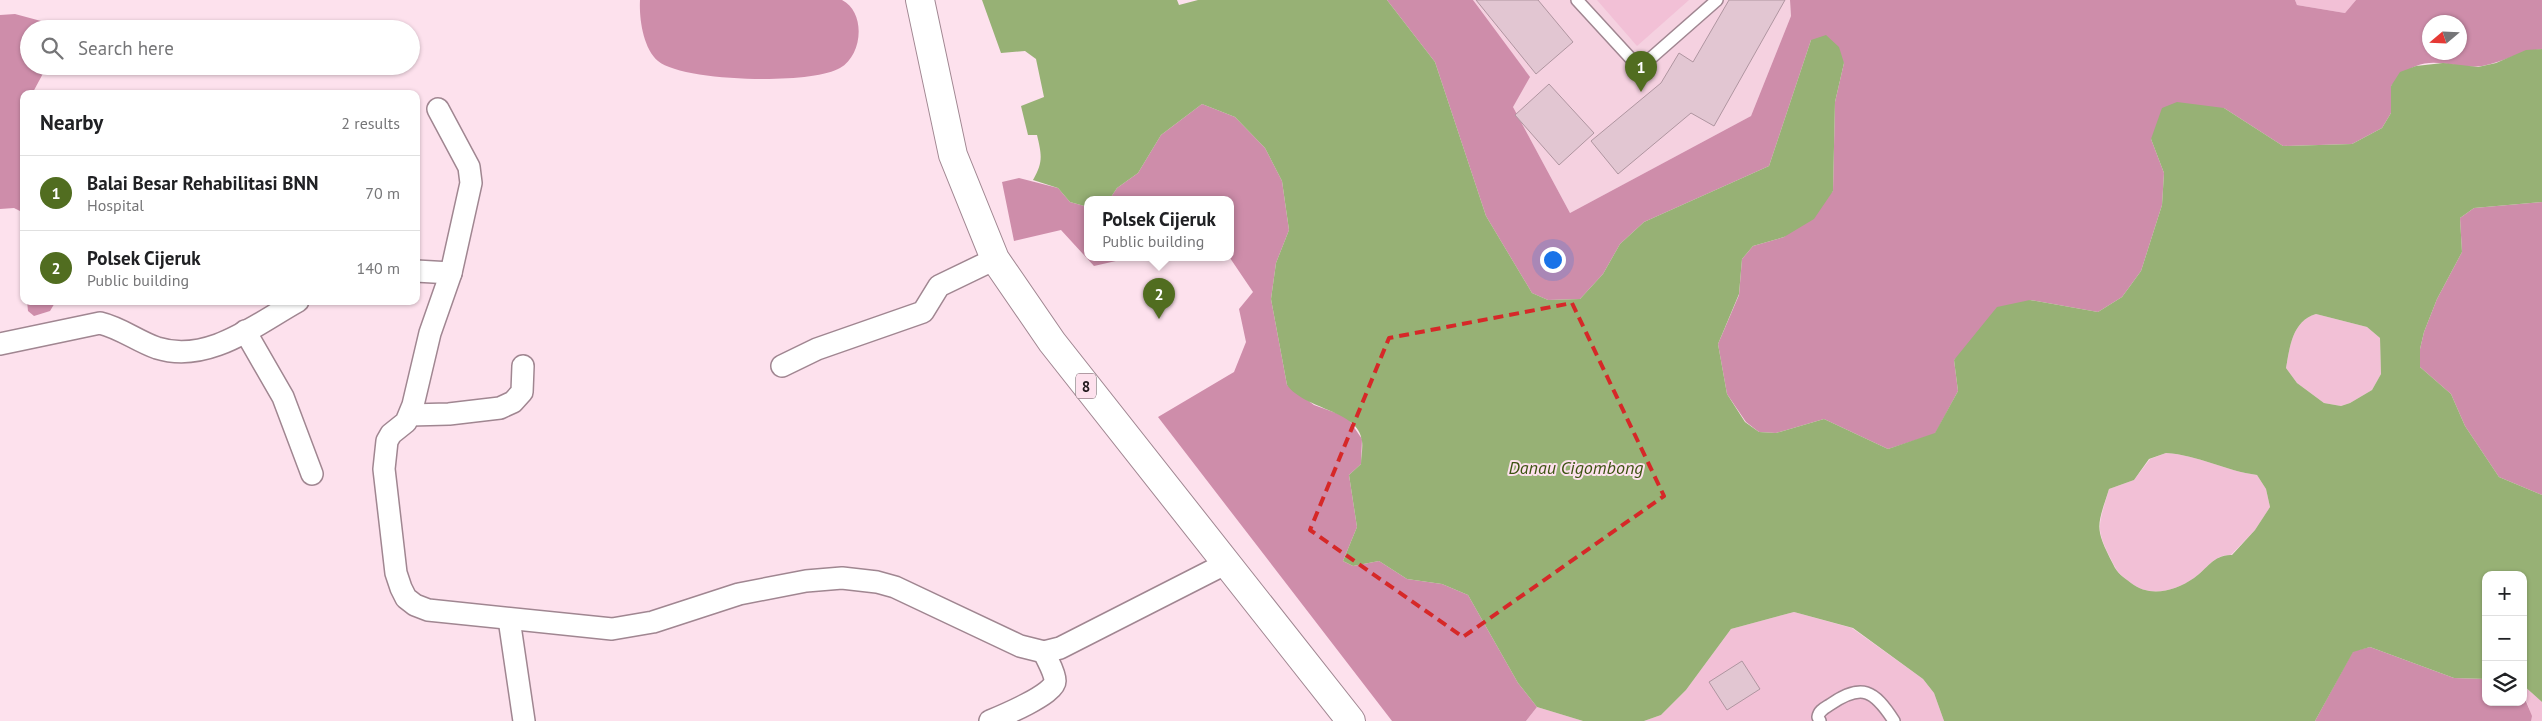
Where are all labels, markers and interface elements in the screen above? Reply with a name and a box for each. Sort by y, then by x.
north arrow [2422,15,2467,60]
search box [20,20,420,75]
icon: search [38,34,66,62]
text: Search here [78,36,174,60]
pin: 1 [1625,51,1657,92]
text: Nearby [40,109,103,136]
text: 2 results [341,113,400,133]
text: Balai Besar Rehabilitasi BNN [87,171,319,195]
text: 1 [51,183,61,203]
text: 70 m [365,183,400,203]
text: Hospital [87,195,144,215]
popup [1084,196,1234,261]
text: Polsek Cijeruk [1102,207,1216,231]
text: Public building [1102,231,1204,251]
text: Polsek Cijeruk [87,246,201,270]
your location [1540,247,1566,273]
text: 2 [51,258,61,278]
text: 140 m [357,258,400,278]
text: Public building [87,270,189,290]
pin: 2 [1143,278,1175,319]
road number: 8 [1076,374,1096,398]
water label: Danau Cigombong [1509,456,1643,479]
map controls [2482,571,2527,706]
button: + [2482,571,2527,616]
button: − [2482,616,2527,661]
button: layers [2482,661,2527,706]

